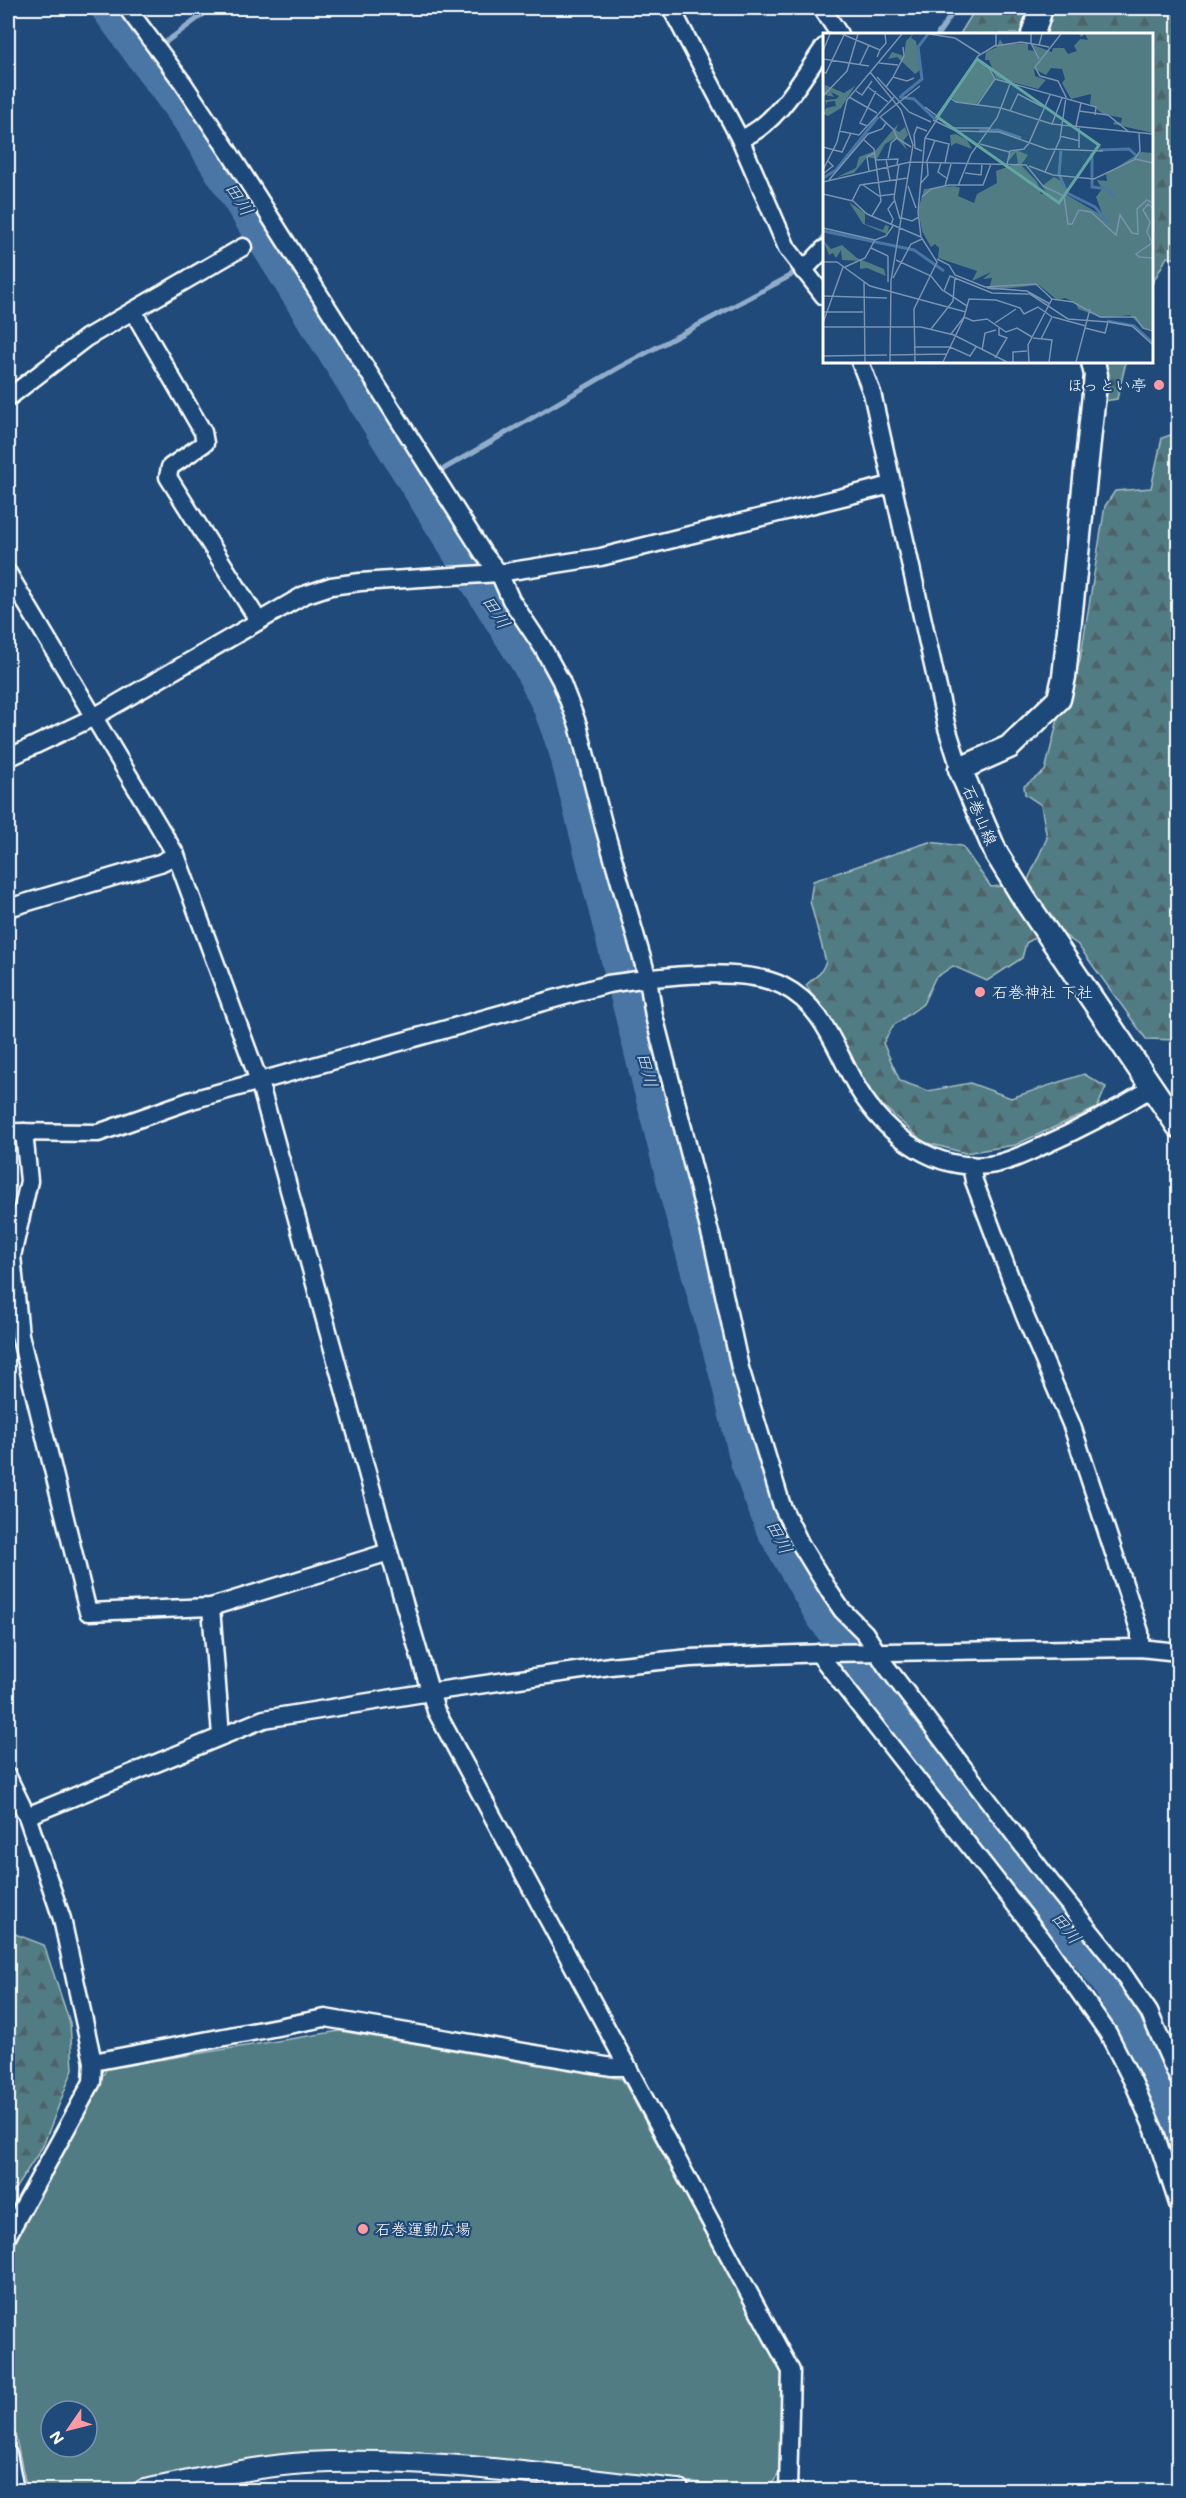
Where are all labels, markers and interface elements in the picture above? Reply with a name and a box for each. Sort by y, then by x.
inset map [823,33,1153,363]
water label: 田川 [220,177,260,220]
place label: ほっとい亭 [1067,374,1147,395]
marker: ほっとい亭 [1152,378,1166,392]
water label: 田川 [477,590,517,633]
street label: 石巻山線 [958,781,1003,848]
place label: 石巻神社 下社 [992,981,1093,1002]
marker: 石巻神社 下社 [973,985,987,999]
water label: 田川 [632,1049,664,1090]
water label: 田川 [761,1515,799,1558]
water label: 田川 [1046,1906,1087,1949]
place label: 石巻運動広場 [375,2218,471,2239]
marker: 石巻運動広場 [356,2222,370,2236]
north arrow [39,2399,99,2459]
text: N [44,2427,68,2449]

